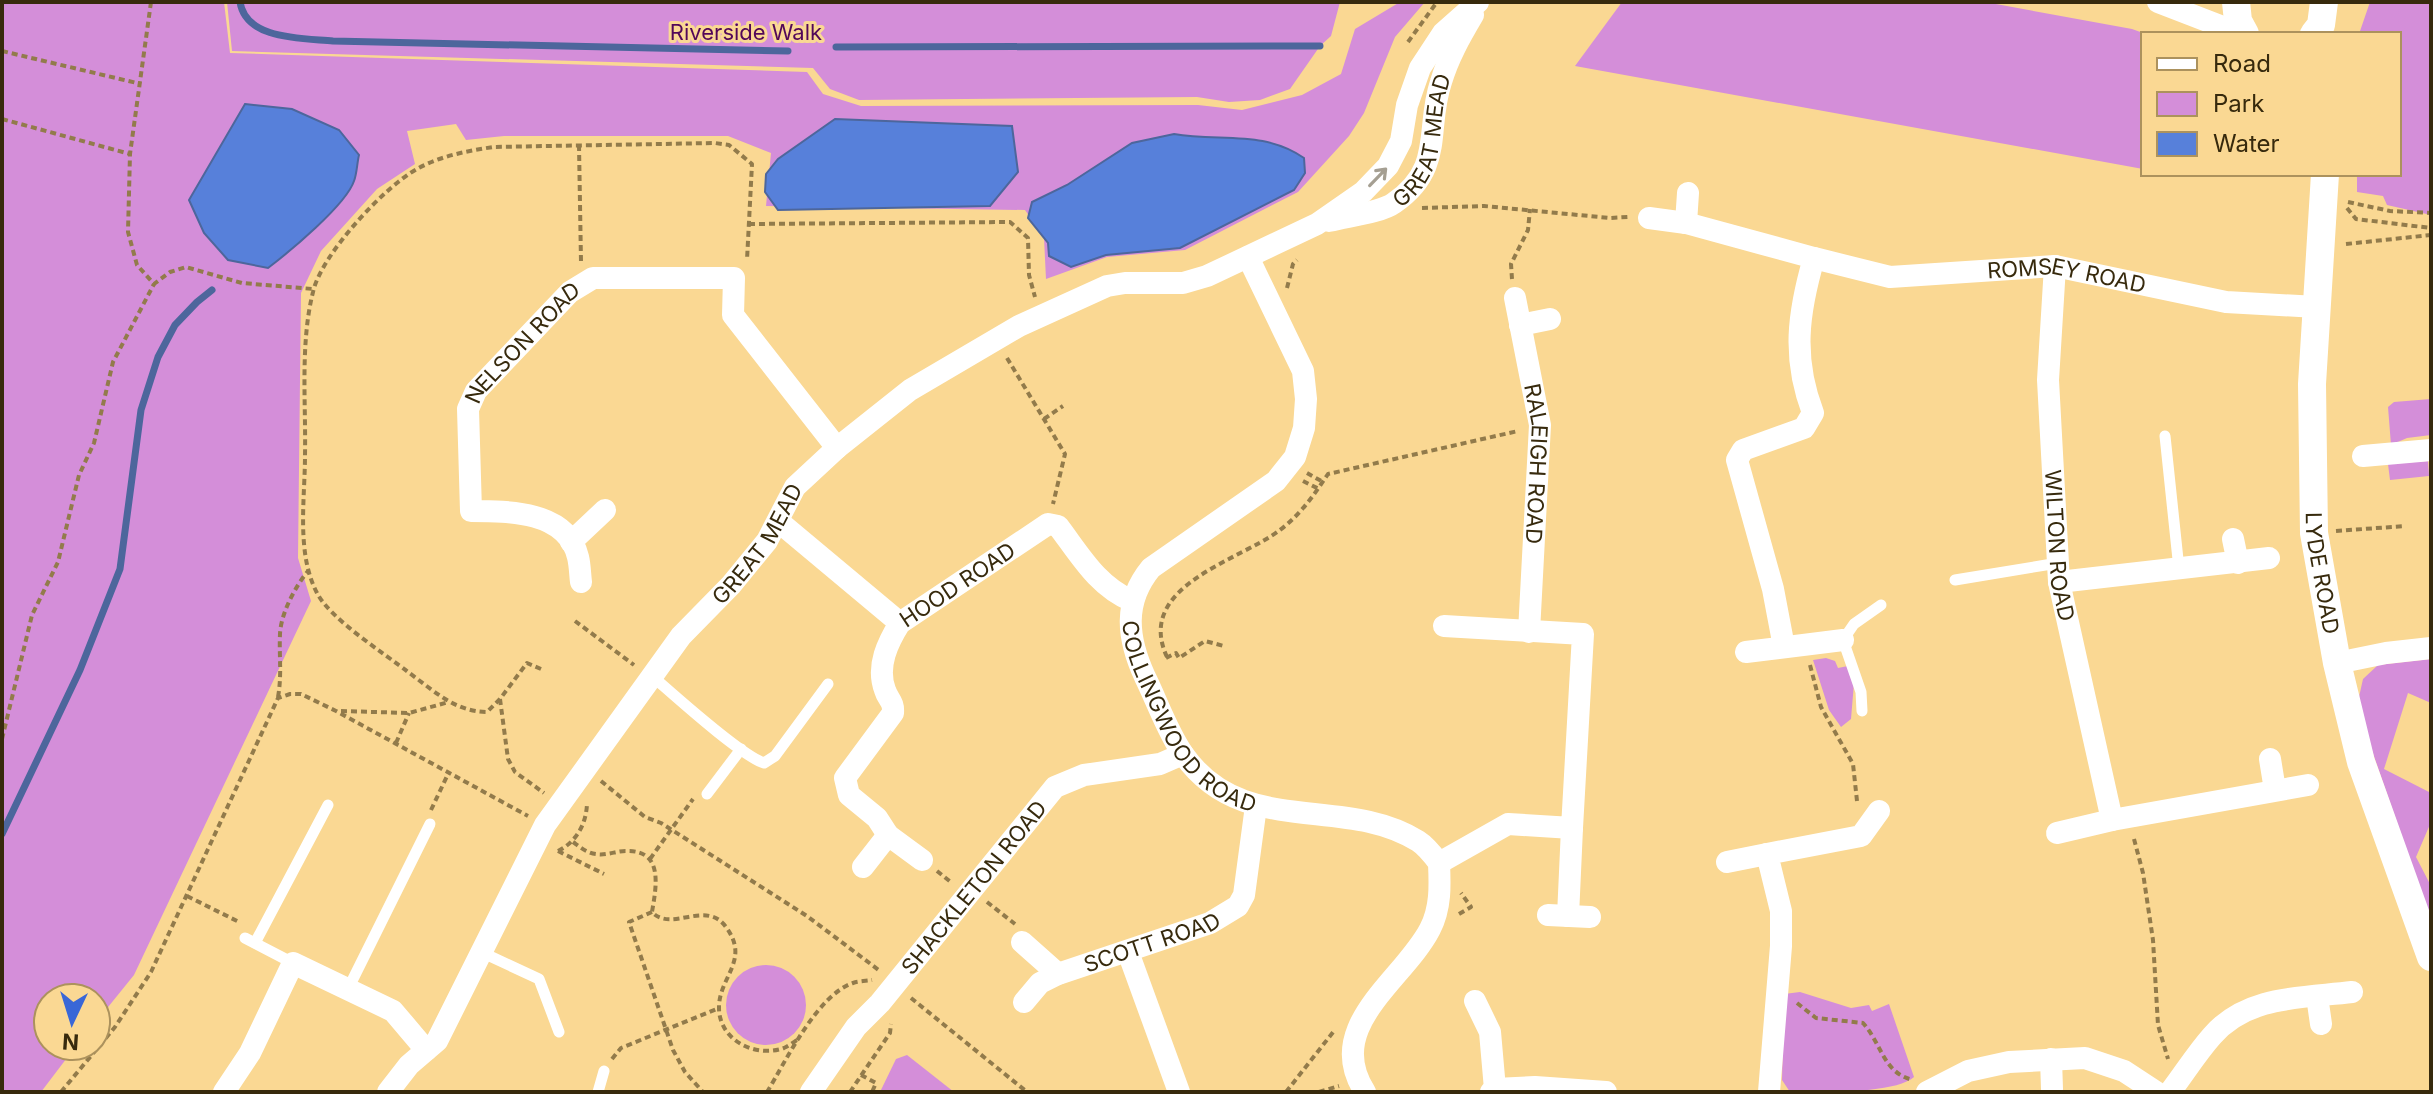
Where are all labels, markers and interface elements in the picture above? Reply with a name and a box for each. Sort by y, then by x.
park label: Riverside Walk [670,19,822,45]
legend [2141,32,2401,176]
text: Road [2213,49,2271,78]
street label: GREAT MEAD [1387,71,1456,212]
text: Park [2213,89,2264,118]
text: Water [2213,129,2280,158]
one-way arrow [1368,168,1387,187]
street label: ROMSEY ROAD [1986,253,2148,298]
street label: NELSON ROAD [459,276,584,407]
street label: RALEIGH ROAD [1519,381,1553,545]
street label: WILTON ROAD [2040,469,2080,624]
street label: GREAT MEAD [707,479,808,610]
street label: LYDE ROAD [2301,512,2345,636]
street label: HOOD ROAD [895,537,1020,633]
street label: COLLINGWOOD ROAD [1117,619,1260,817]
street label: SHACKLETON ROAD [896,795,1052,979]
street label: SCOTT ROAD [1080,907,1225,977]
north arrow [32,982,112,1062]
text: N [61,1028,80,1056]

